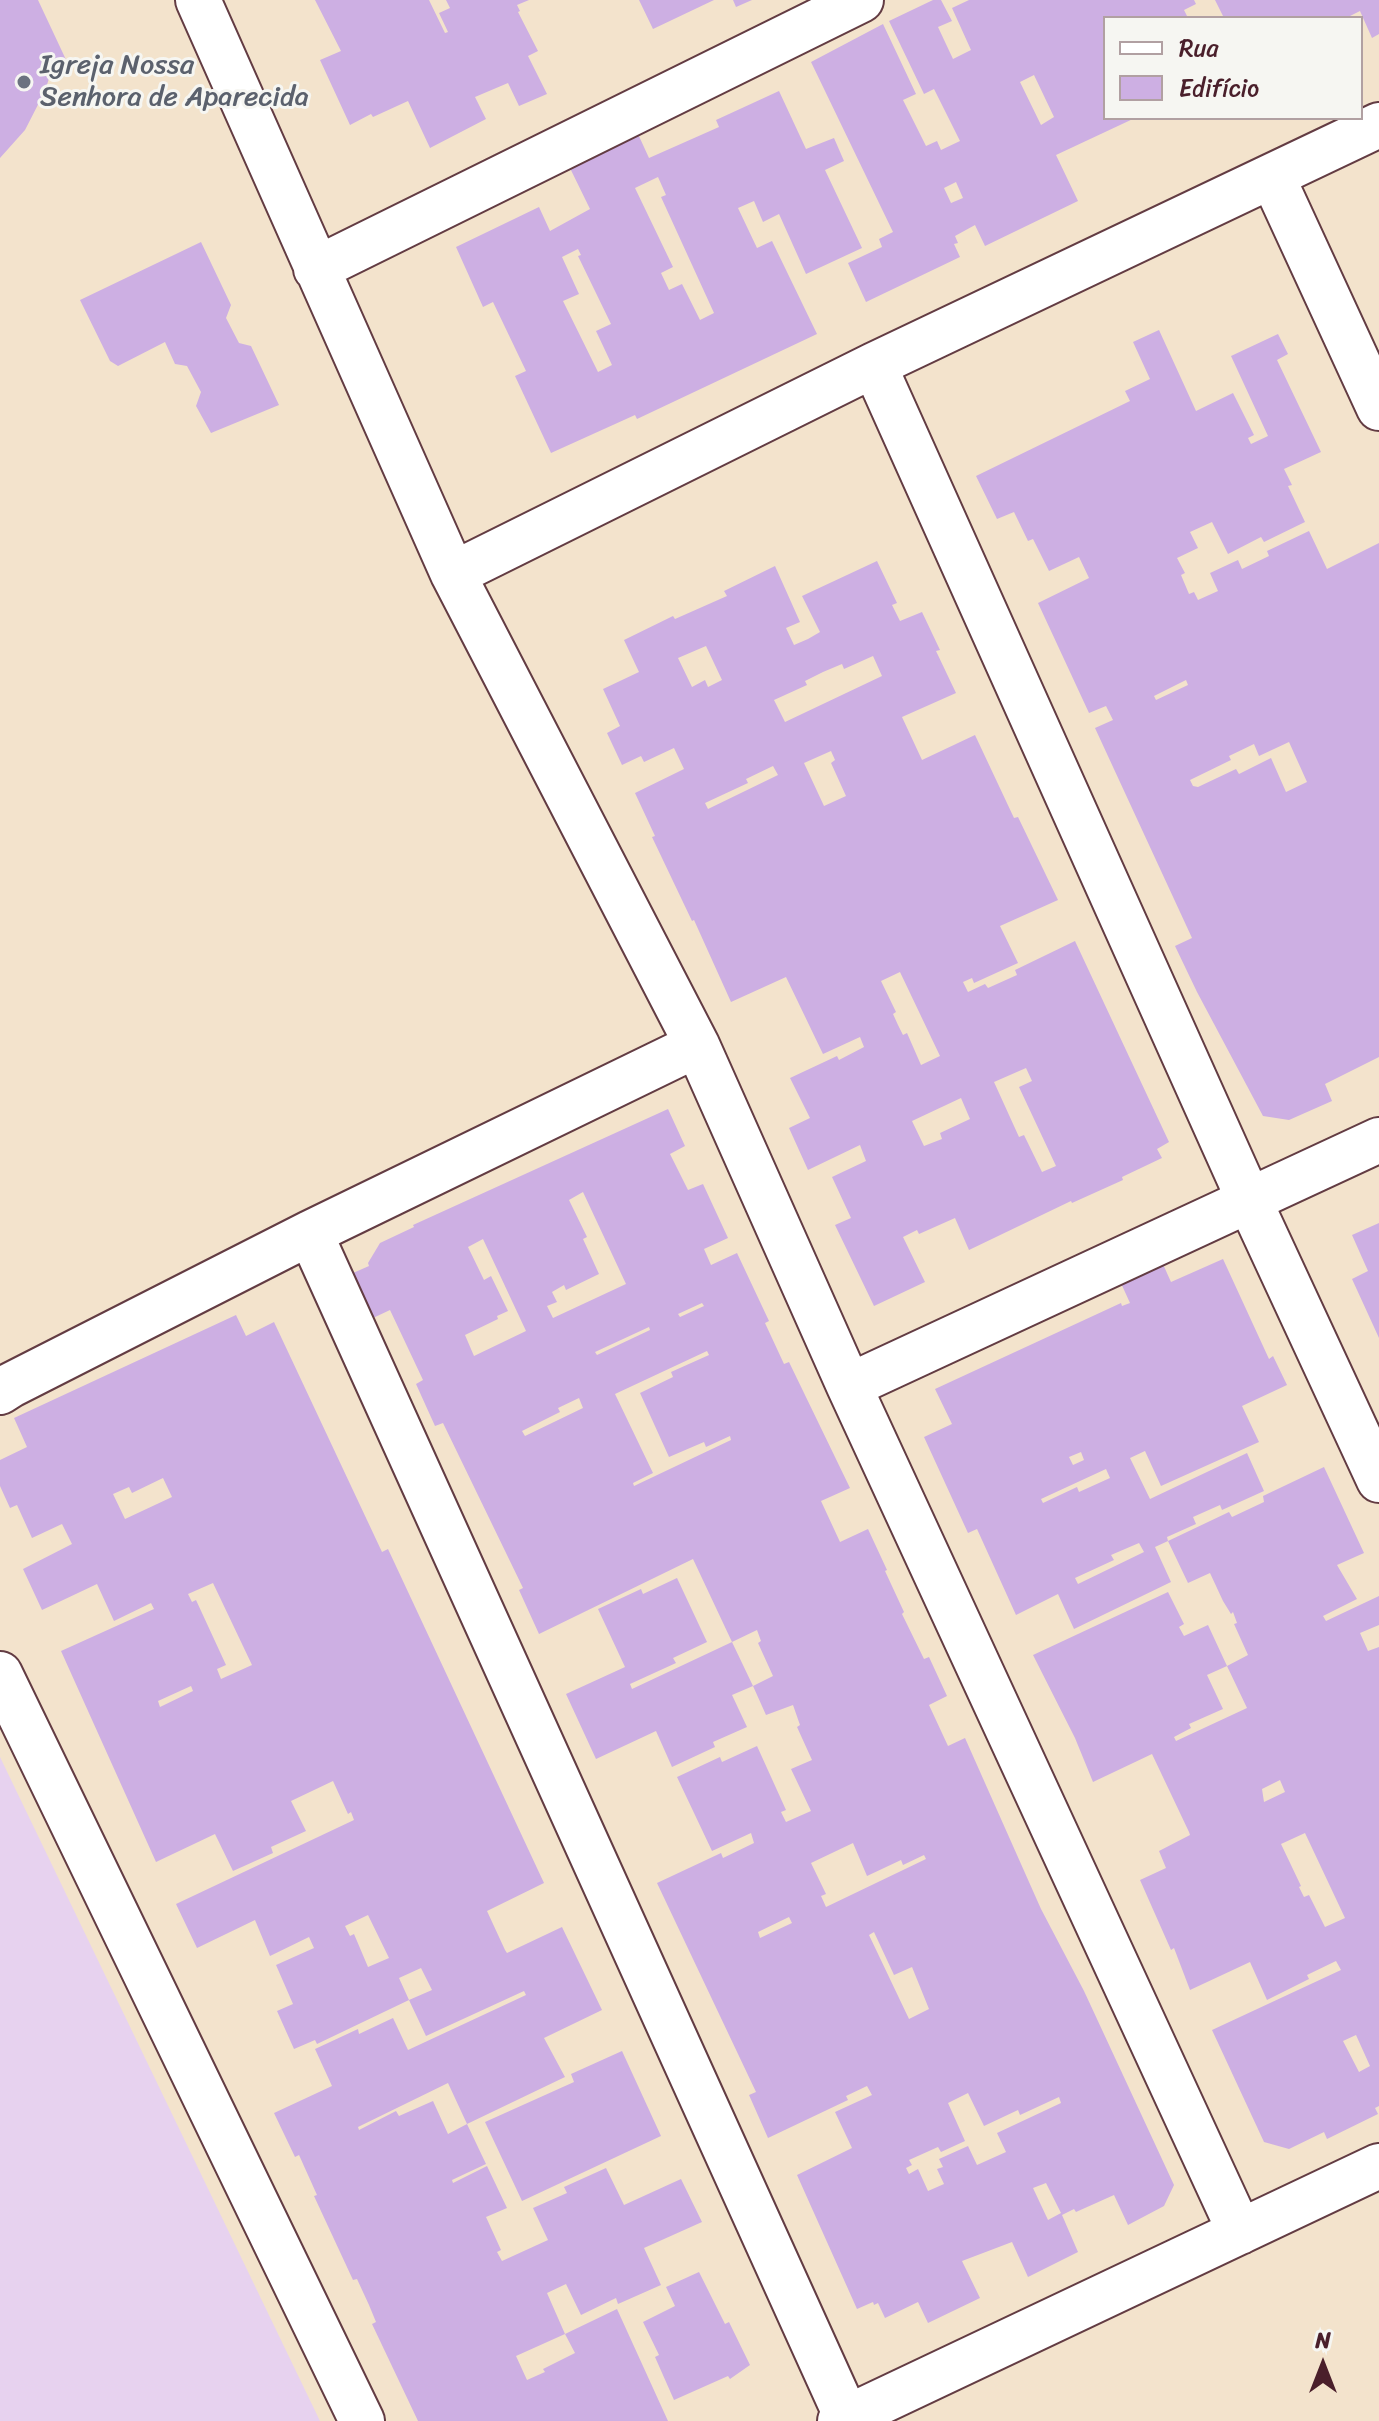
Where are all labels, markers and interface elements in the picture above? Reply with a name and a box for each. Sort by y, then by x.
legend [1103,16,1363,120]
text: Rua [1179,27,1218,69]
place label: Igreja Nossa Senhora de Aparecida [40,49,309,115]
text: Edifício [1179,67,1259,109]
marker: Igreja Nossa Senhora de Aparecida [15,73,33,91]
text: N [1315,2321,1331,2360]
north arrow [1283,2325,1363,2405]

